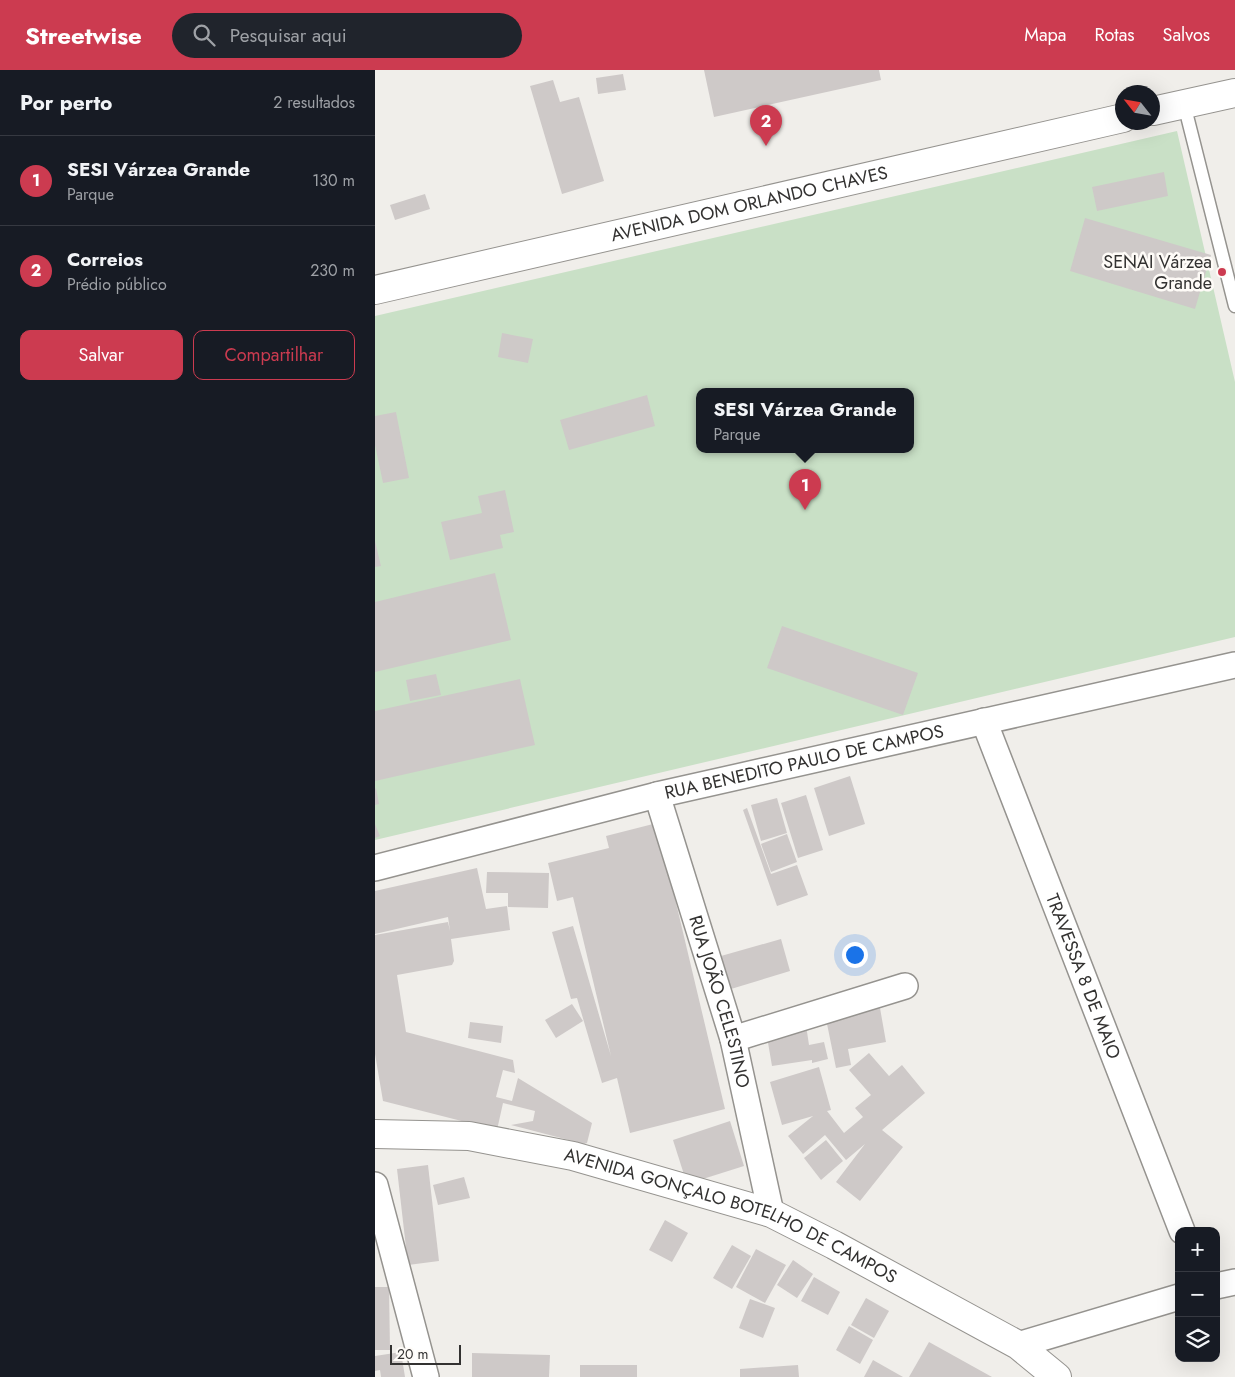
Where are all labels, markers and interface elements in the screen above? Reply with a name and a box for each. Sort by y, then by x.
search box [172,13,522,58]
text: Streetwise [25,18,142,53]
icon: search [190,21,218,49]
text: Pesquisar aqui [230,22,347,49]
text: Mapa [1024,22,1066,48]
text: Rotas [1094,22,1135,48]
text: Salvos [1163,22,1210,48]
north arrow [1115,85,1160,130]
text: Por perto [20,88,112,118]
text: 2 resultados [273,91,355,114]
pin: 2 [750,105,782,146]
text: SESI Várzea Grande [67,156,250,183]
street label: AVENIDA DOM ORLANDO CHAVES [608,159,890,248]
text: 1 [32,169,40,192]
text: 130 m [312,169,355,192]
text: Parque [67,183,114,206]
text: Correios [67,246,143,273]
place label: SENAI Várzea Grande [1103,249,1212,296]
text: 2 [31,259,41,282]
text: 230 m [310,259,355,282]
marker: SENAI Várzea Grande [1216,266,1228,278]
text: Prédio público [67,273,167,296]
button: Salvar [20,330,183,380]
button: Compartilhar [193,330,355,380]
popup [696,388,914,453]
text: SESI Várzea Grande [713,396,897,423]
text: Parque [713,423,760,446]
pin: 1 [789,469,821,510]
street label: RUA BENEDITO PAULO DE CAMPOS [662,718,946,806]
street label: TRAVESSA 8 DE MAIO [1039,890,1127,1063]
street label: RUA JOÃO CELESTINO [682,912,756,1090]
your location [842,942,868,968]
street label: AVENIDA GONÇALO BOTELHO DE CAMPOS [562,1142,902,1290]
map controls [1175,1227,1220,1362]
button: + [1175,1227,1220,1272]
button: − [1175,1272,1220,1317]
button: layers [1175,1317,1220,1362]
scale bar [390,1342,461,1365]
text: 20 m [397,1344,429,1364]

